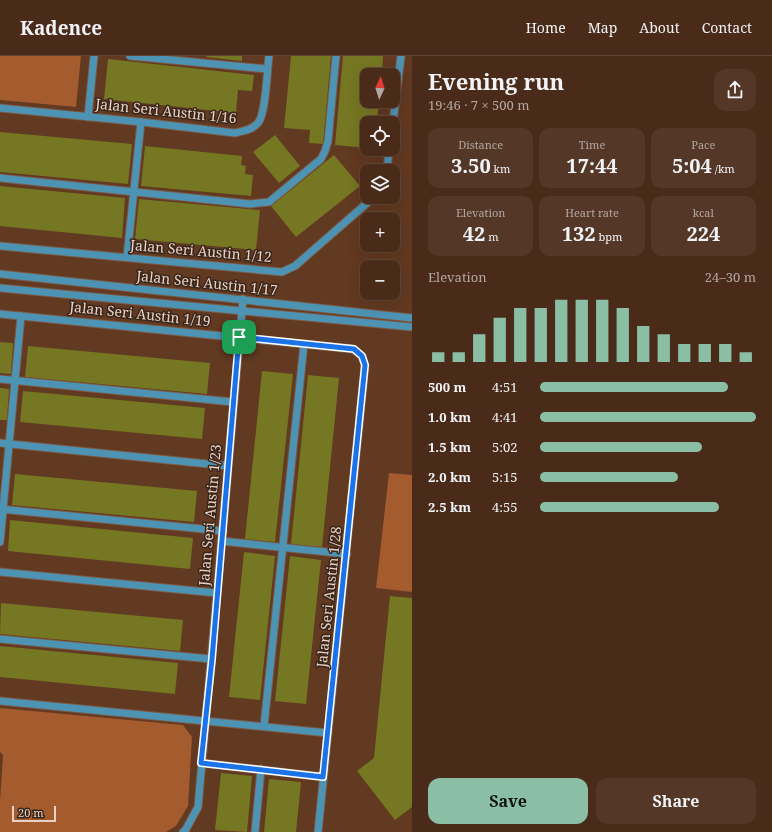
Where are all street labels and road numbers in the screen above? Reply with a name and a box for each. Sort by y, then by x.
street label: Jalan Seri Austin 1/16 [93,94,238,127]
street label: Jalan Seri Austin 1/12 [128,235,273,266]
street label: Jalan Seri Austin 1/17 [134,266,279,299]
street label: Jalan Seri Austin 1/19 [67,297,212,330]
street label: Jalan Seri Austin 1/23 [194,443,225,588]
street label: Jalan Seri Austin 1/28 [312,525,345,670]

